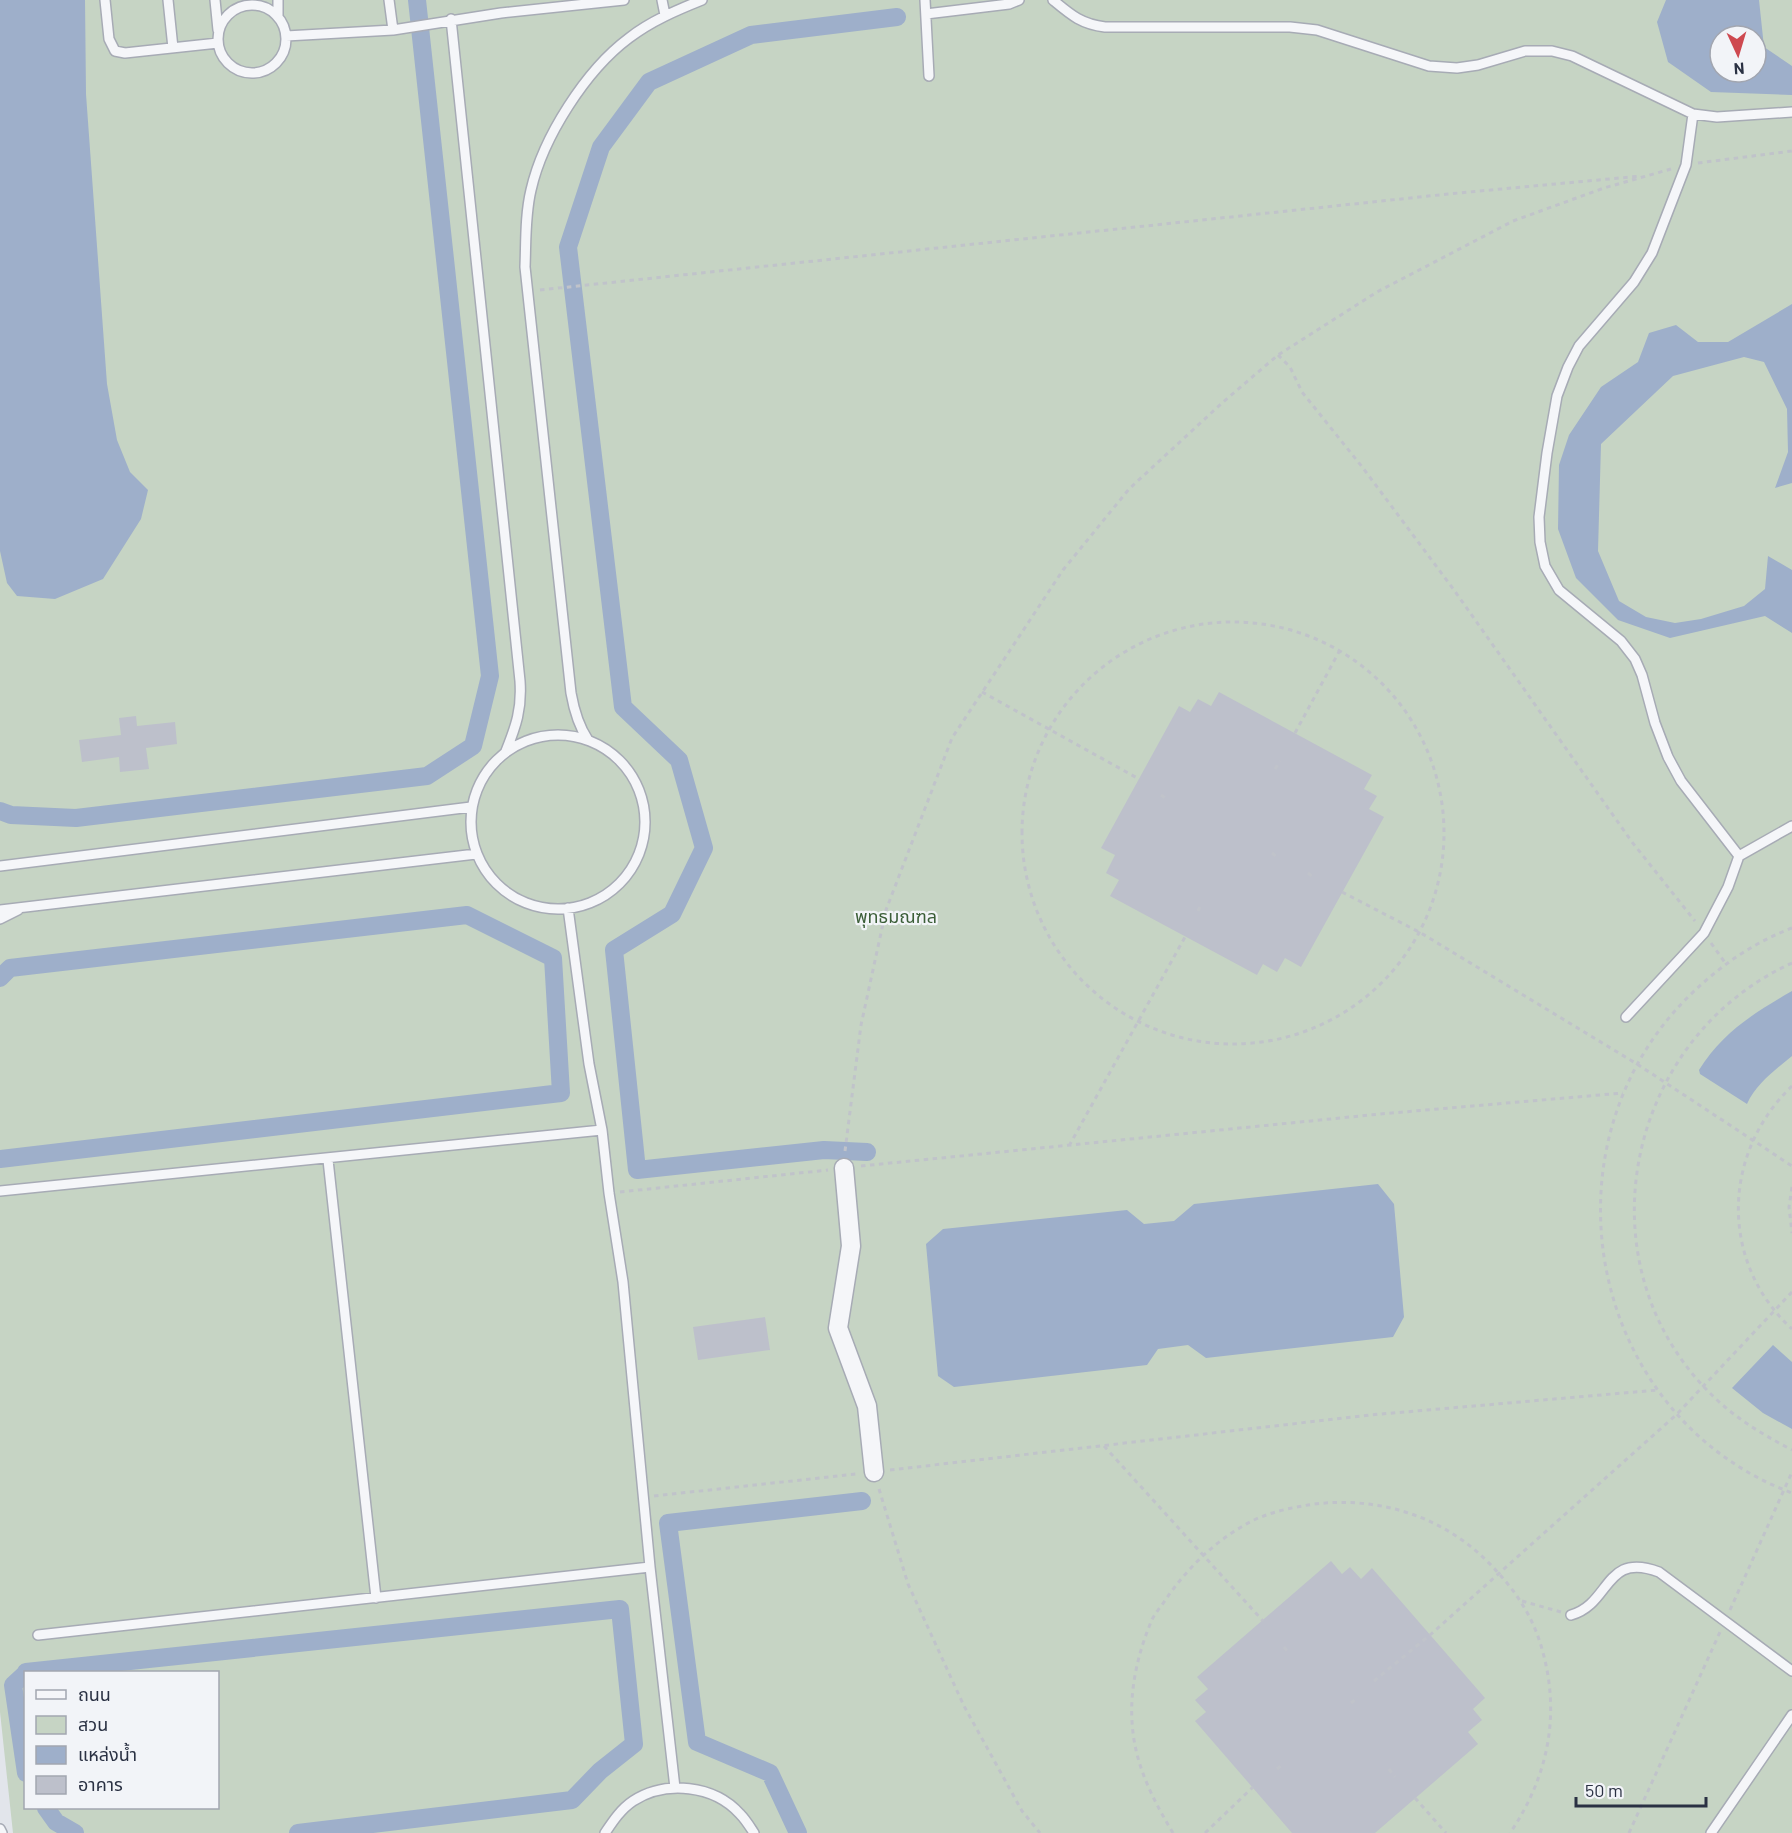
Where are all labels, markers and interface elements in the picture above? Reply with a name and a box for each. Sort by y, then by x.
north arrow [1708,24,1768,84]
text: N [1733,60,1745,79]
park label: พุทธมณฑล [855,905,937,928]
legend [24,1671,219,1809]
text: ถนน [78,1683,111,1705]
text: สวน [78,1713,108,1735]
text: แหล่งน้ำ [78,1742,137,1765]
scale bar [1576,1770,1706,1808]
text: อาคาร [78,1773,123,1795]
text: 50 m [1585,1779,1623,1801]

